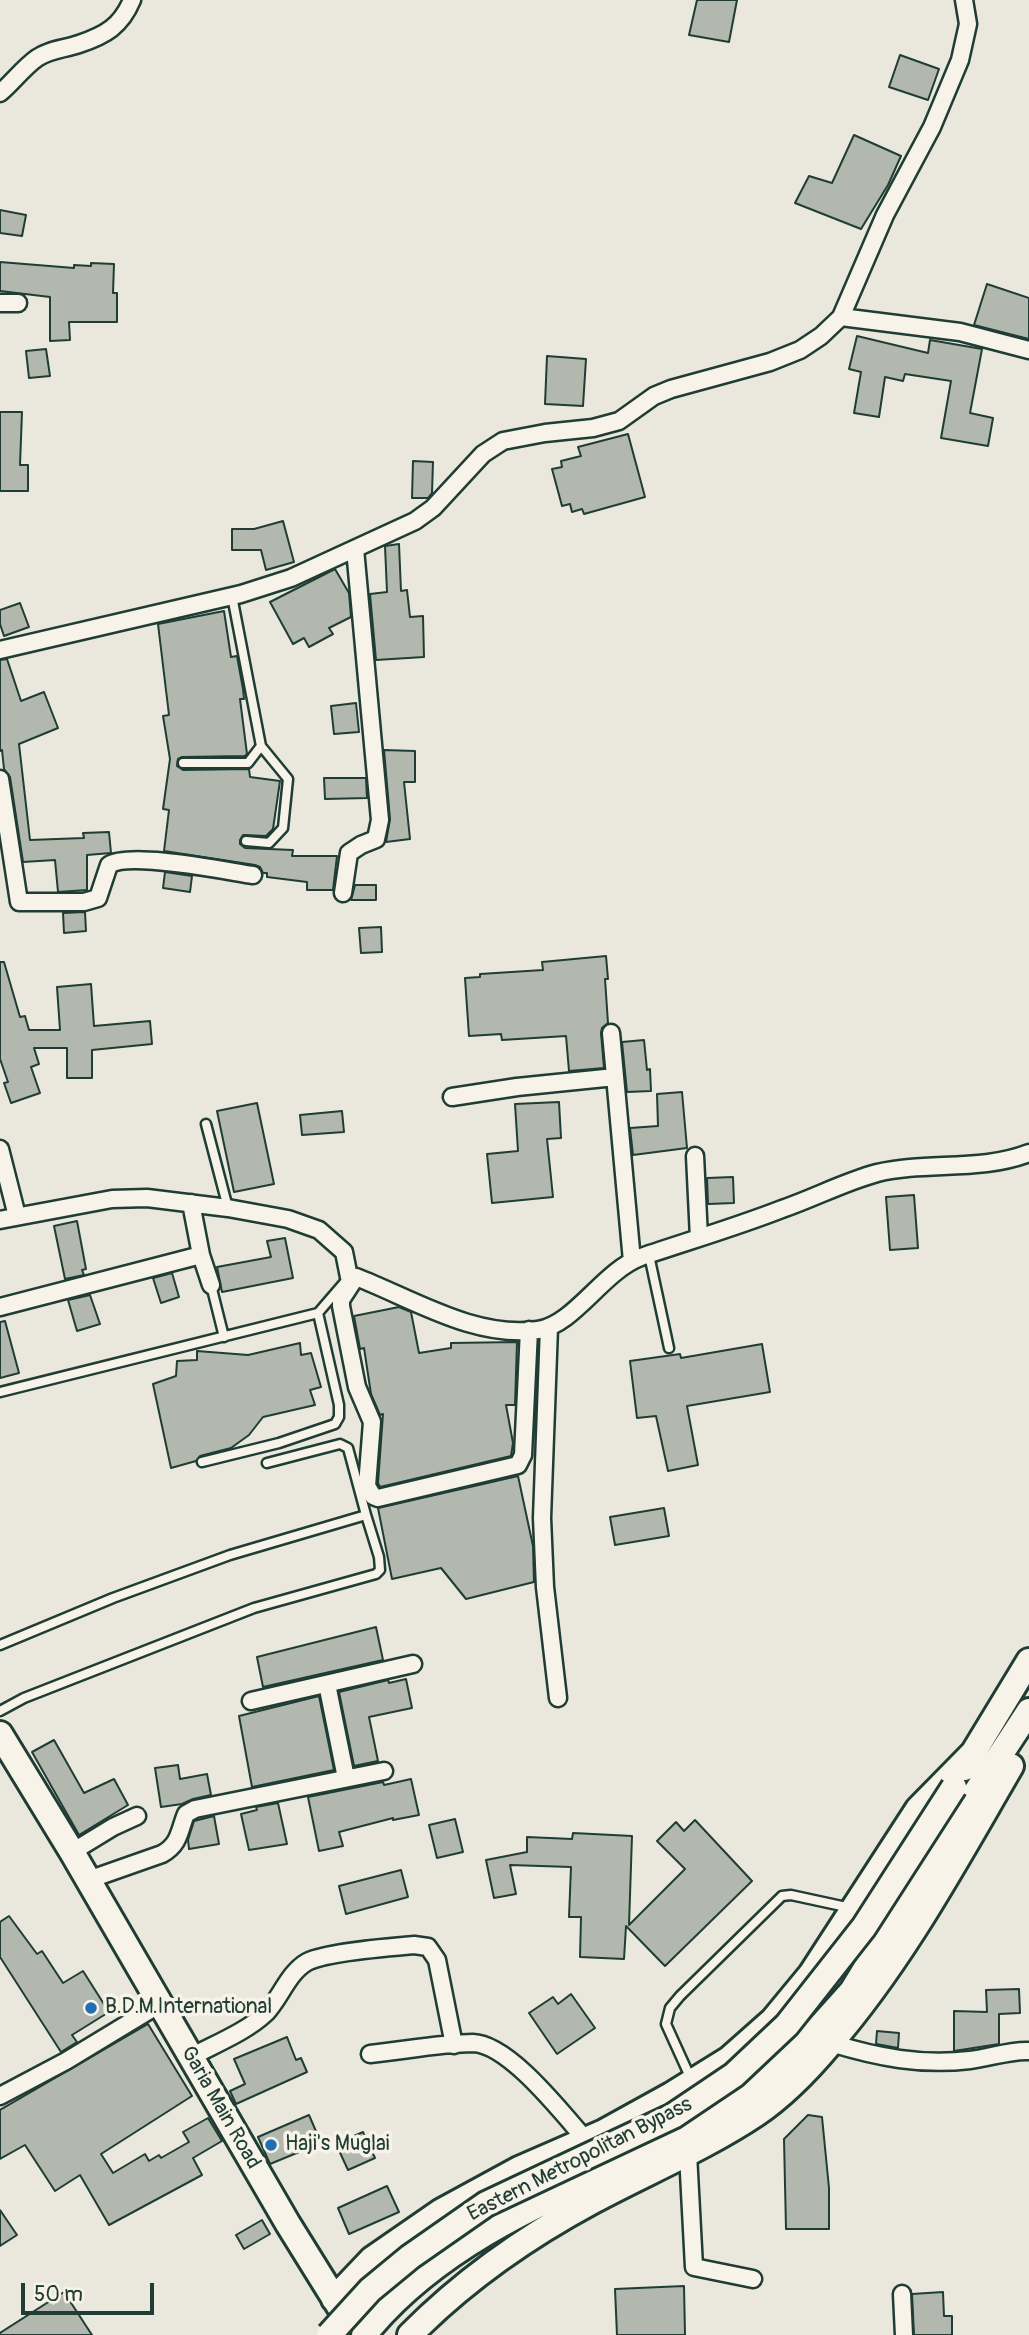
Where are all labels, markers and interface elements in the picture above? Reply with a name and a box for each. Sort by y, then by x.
place label: B.D.M.International [105,1995,272,2021]
marker: B.D.M.International [83,2000,99,2016]
street label: Garia Main Road [175,2042,265,2174]
street label: Eastern Metropolitan Bypass [464,2092,696,2228]
place label: Haji's Muglai [285,2132,389,2158]
marker: Haji's Muglai [263,2137,279,2153]
scale bar [24,2268,158,2312]
text: 50 m [34,2281,83,2308]

